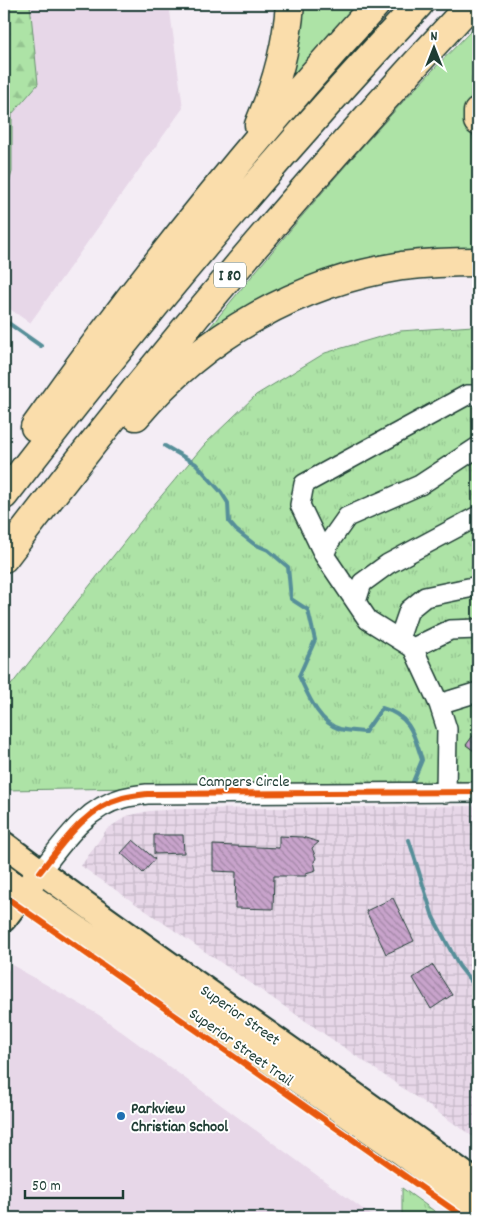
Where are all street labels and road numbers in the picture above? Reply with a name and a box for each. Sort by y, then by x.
road number: I 80 [214,262,246,288]
street label: Campers Circle [198,771,290,794]
street label: Superior Street [195,980,284,1052]
street label: Superior Street Trail [184,1003,298,1093]

